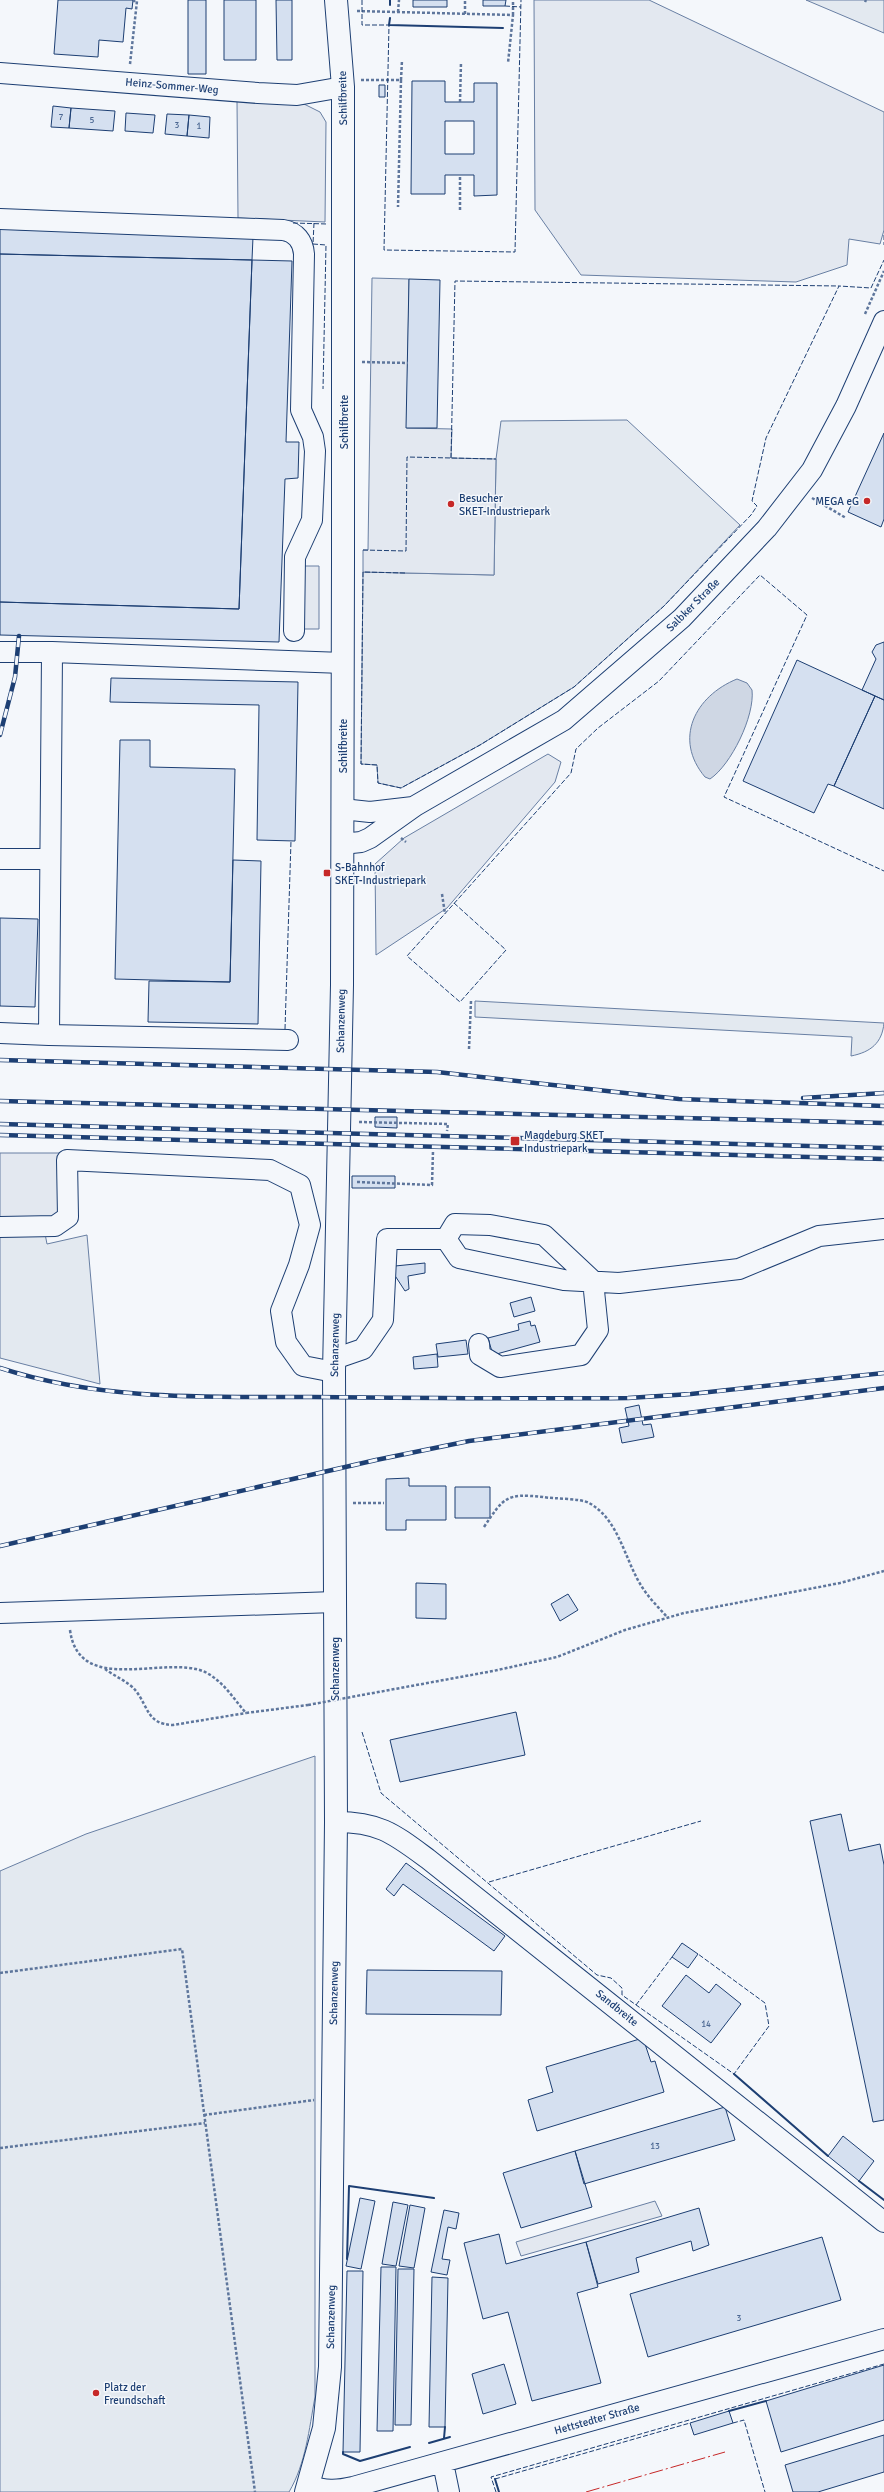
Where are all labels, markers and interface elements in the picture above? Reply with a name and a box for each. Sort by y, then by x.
street label: Schilfbreite [336,71,350,125]
street label: Heinz-Sommer-Weg [125,75,219,97]
house number: 7 [59,112,64,123]
house number: 5 [90,115,95,126]
house number: 3 [175,120,180,131]
house number: 1 [197,121,202,132]
street label: Schilfbreite [338,395,351,449]
place label: Besucher SKET-Industriepark [459,492,550,518]
place label: MEGA eG [815,495,859,508]
marker: MEGA eG [862,496,872,506]
marker: Besucher SKET-Industriepark [446,499,456,509]
street label: Salbker Straße [664,576,722,634]
street label: Schilfbreite [337,719,350,773]
place label: S-Bahnhof SKET-Industriepark [335,861,426,887]
marker: S-Bahnhof SKET-Industriepark [322,868,332,878]
street label: Schanzenweg [334,989,348,1053]
place label: Magdeburg SKET Industriepark [524,1129,604,1155]
marker: Magdeburg SKET Industriepark [509,1135,521,1147]
street label: Schanzenweg [328,1313,342,1377]
street label: Schanzenweg [329,1637,342,1701]
street label: Schanzenweg [327,1961,341,2025]
street label: Sandbreite [593,1987,641,2029]
house number: 14 [701,2019,711,2030]
house number: 13 [650,2141,660,2152]
street label: Schanzenweg [324,2285,338,2349]
house number: 3 [737,2313,742,2324]
place label: Platz der Freundschaft [104,2381,165,2407]
marker: Platz der Freundschaft [91,2388,101,2398]
street label: Hettstedter Straße [553,2401,641,2437]

